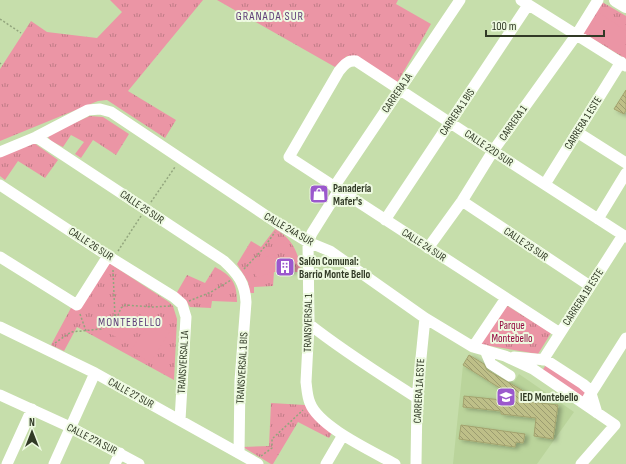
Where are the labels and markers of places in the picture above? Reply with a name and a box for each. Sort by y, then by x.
place label: Panadería Mafer's [333,182,372,208]
shop icon: Panadería Mafer's [308,183,330,205]
place label: Salón Comunal: Barrio Monte Bello [299,255,370,281]
building icon: Salón Comunal: Barrio Monte Bello [274,256,296,278]
school or university icon: IED Montebello [495,386,517,408]
place label: IED Montebello [520,391,579,404]

